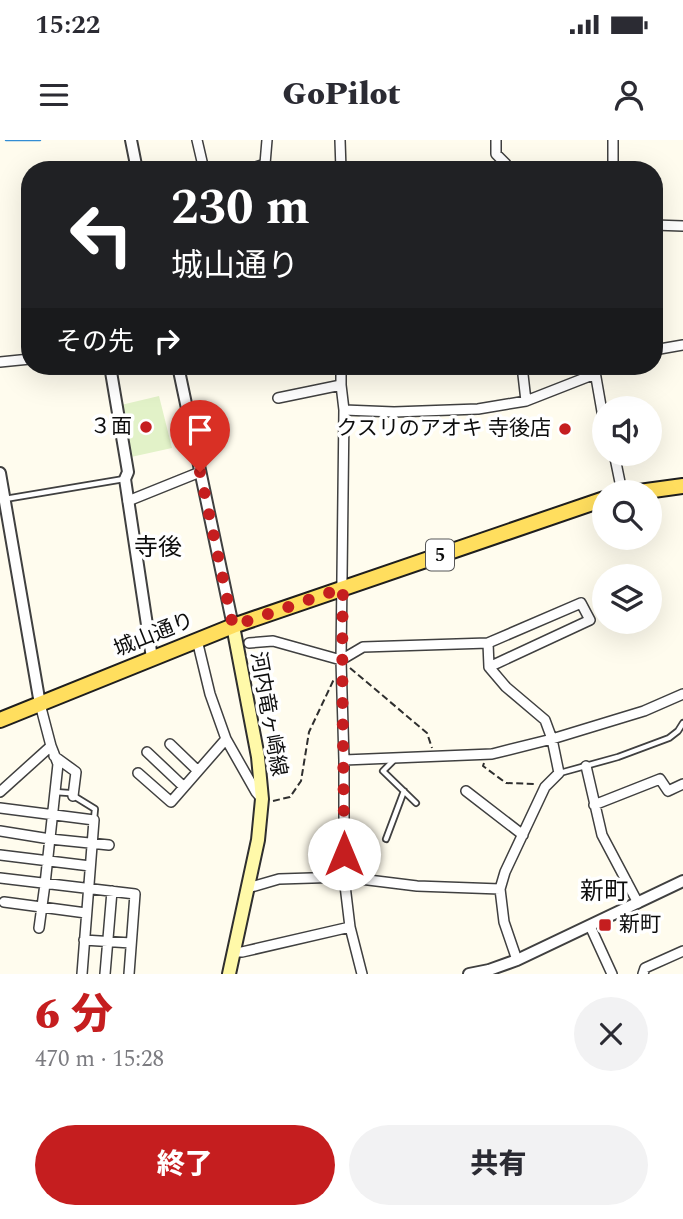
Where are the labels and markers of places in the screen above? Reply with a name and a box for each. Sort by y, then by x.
pin [170,400,230,472]
place label: ３面 [90,411,132,443]
place label: クスリのアオキ 寺後店 [336,413,551,445]
marker: ３面 [138,419,154,435]
marker: クスリのアオキ 寺後店 [557,421,573,437]
place label: 新町 [619,909,661,941]
marker: 新町 [597,917,613,933]

